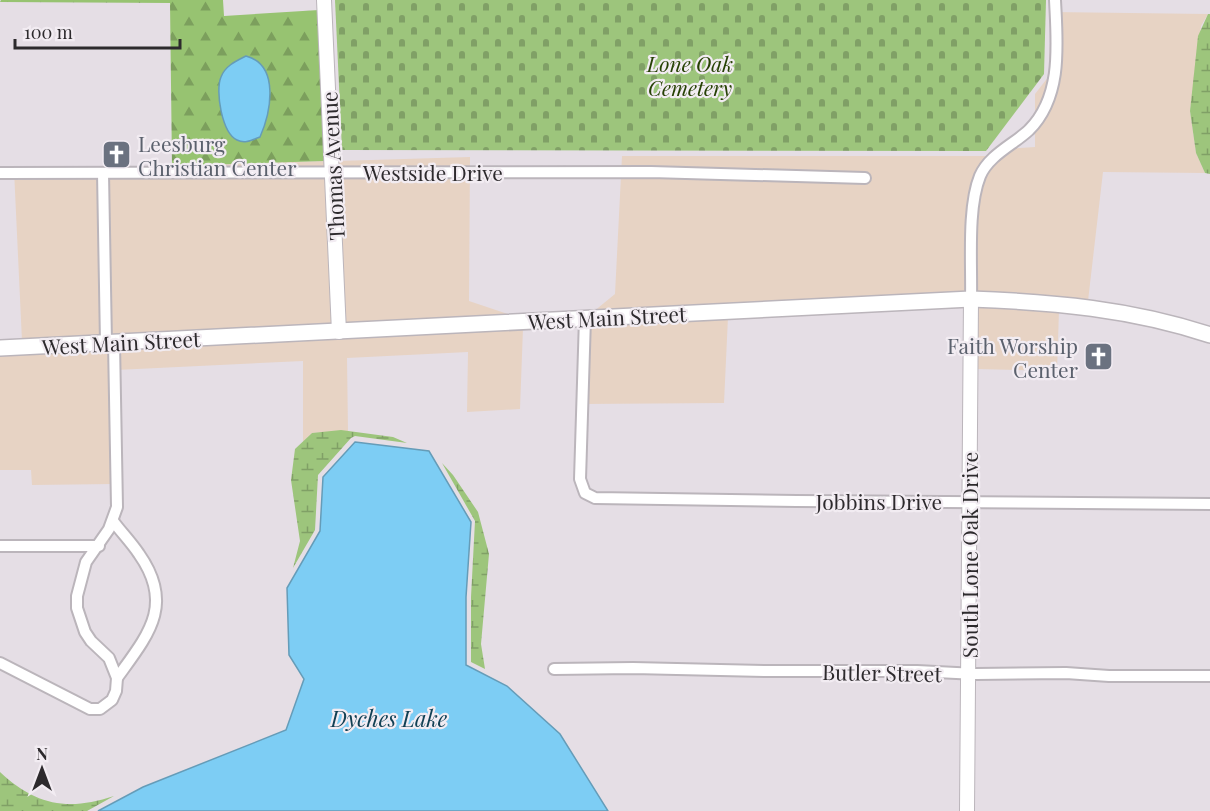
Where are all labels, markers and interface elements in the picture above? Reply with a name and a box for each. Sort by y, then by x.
scale bar [15,12,180,50]
text: 100 m [24,20,73,44]
park label: Lone Oak Cemetery [646,49,733,101]
street label: Thomas Avenue [314,91,350,241]
place label: Leesburg Christian Center [138,129,297,181]
church icon: Leesburg Christian Center [101,139,133,171]
street label: Westside Drive [362,158,503,186]
street label: West Main Street [526,299,688,335]
street label: West Main Street [40,324,202,360]
place label: Faith Worship Center [947,331,1079,383]
church icon: Faith Worship Center [1083,341,1115,373]
street label: South Lone Oak Drive [955,452,983,658]
street label: Jobbins Drive [815,487,942,515]
street label: Butler Street [822,657,943,687]
water label: Dyches Lake [330,703,448,733]
north arrow [12,739,72,799]
text: N [36,743,48,764]

